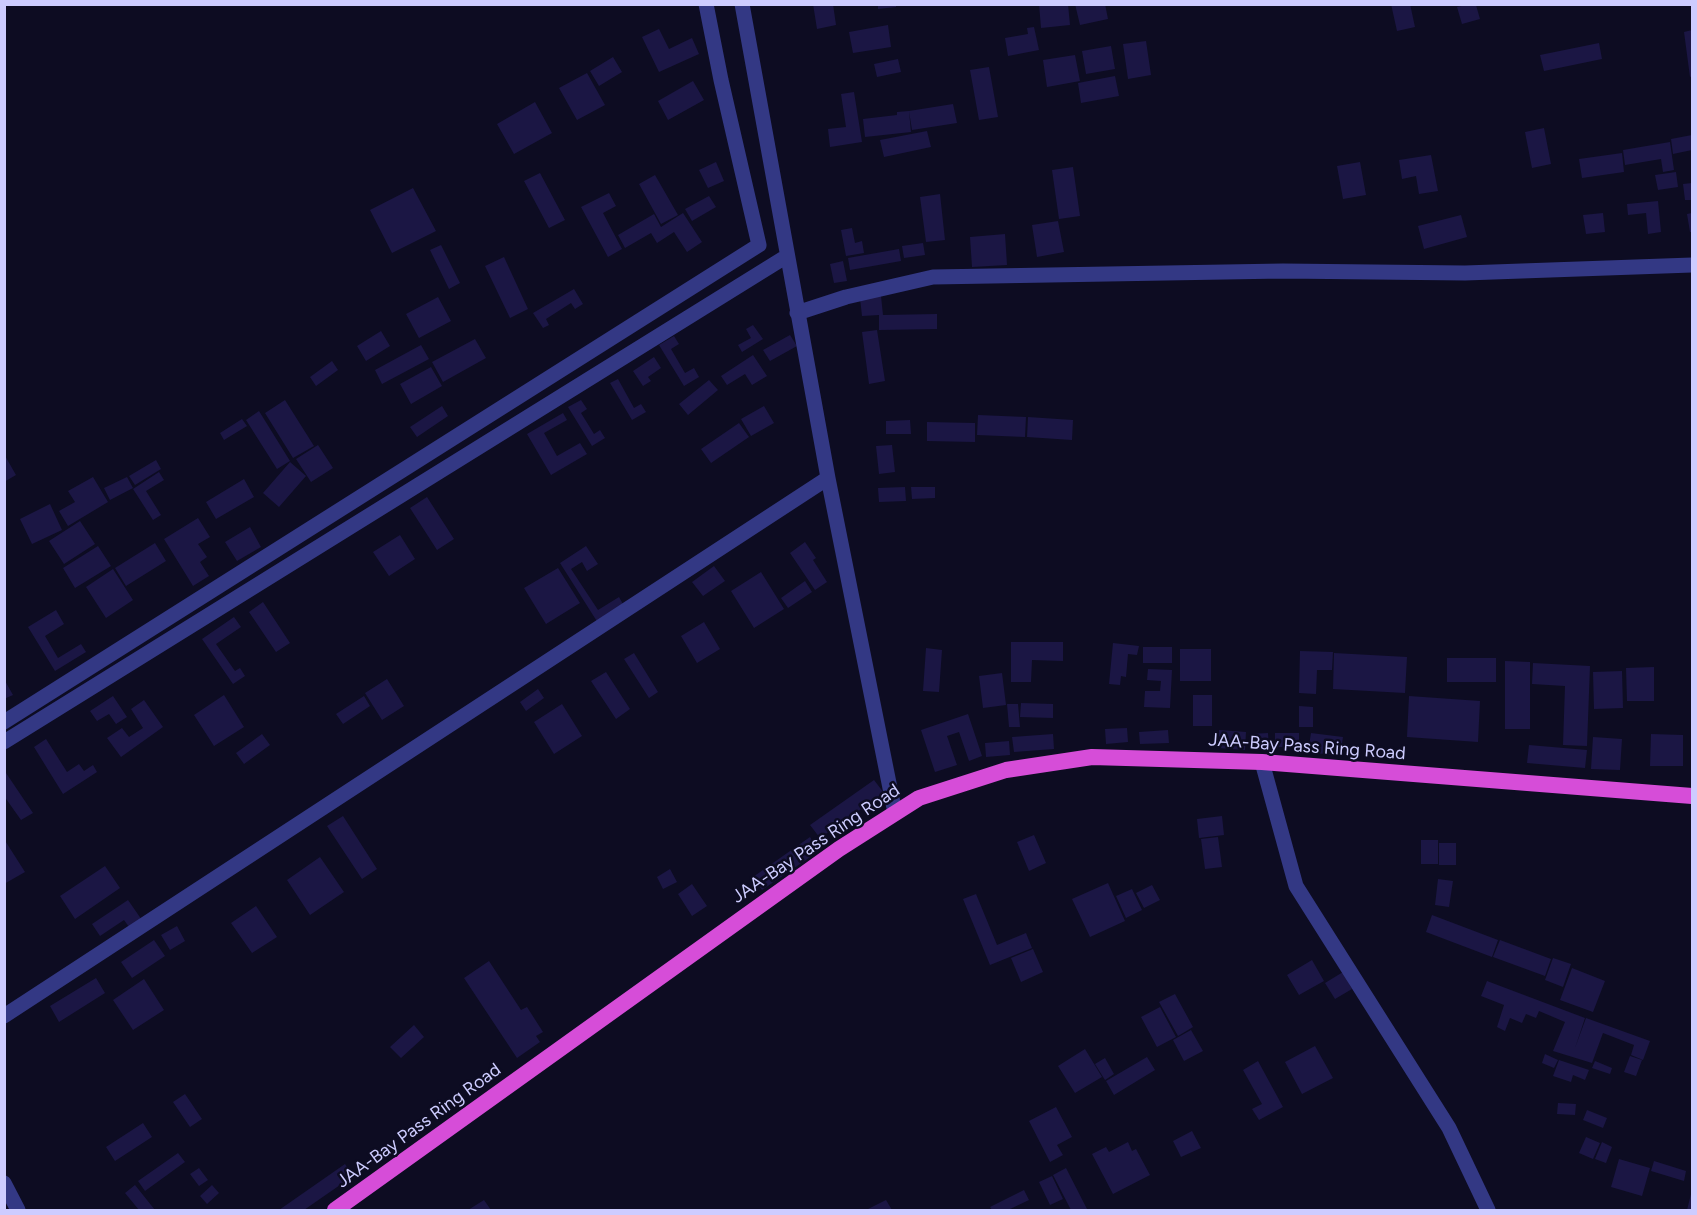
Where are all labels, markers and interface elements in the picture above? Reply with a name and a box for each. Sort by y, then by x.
street label: JAA-Bay Pass Ring Road [1208,729,1406,765]
street label: JAA-Bay Pass Ring Road [728,780,904,908]
street label: JAA-Bay Pass Ring Road [333,1059,505,1193]

